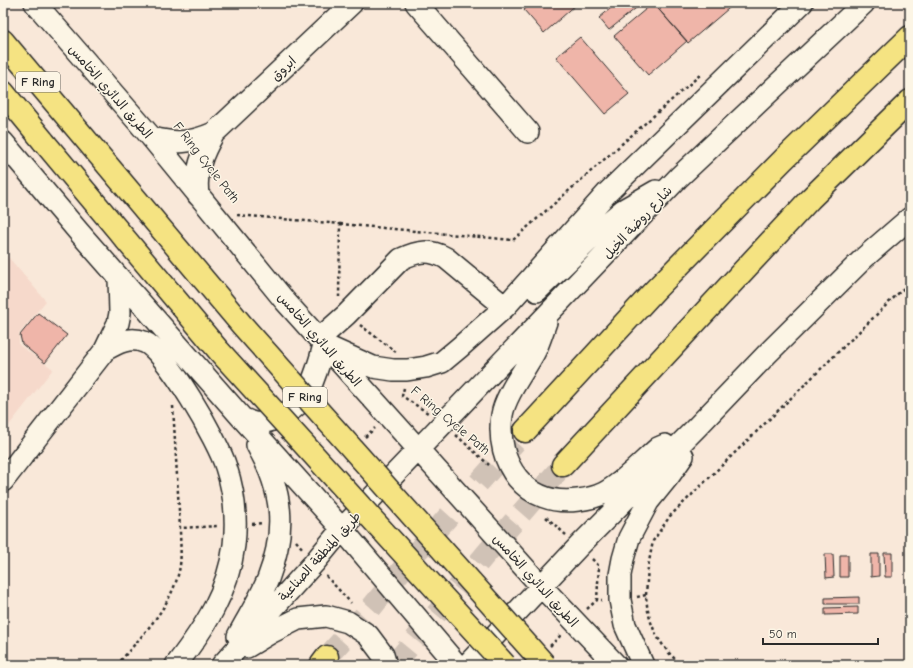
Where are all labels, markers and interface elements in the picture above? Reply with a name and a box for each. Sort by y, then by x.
street label: الطريق الدائري الخامس [64,41,156,143]
street label: ابروق [268,53,300,84]
road number: F Ring [16,72,60,92]
street label: F Ring Cycle Path [170,119,243,206]
street label: شارع روضة الخيل [600,183,676,263]
street label: الطريق الدائري الخامس [273,289,365,391]
street label: F Ring Cycle Path [408,383,493,458]
road number: F Ring [283,387,327,407]
street label: طريق المنطقة الصناعية [275,509,364,605]
street label: الطريق الدائري الخامس [489,531,581,631]
scale bar [763,620,878,646]
text: 50 m [769,627,797,641]

